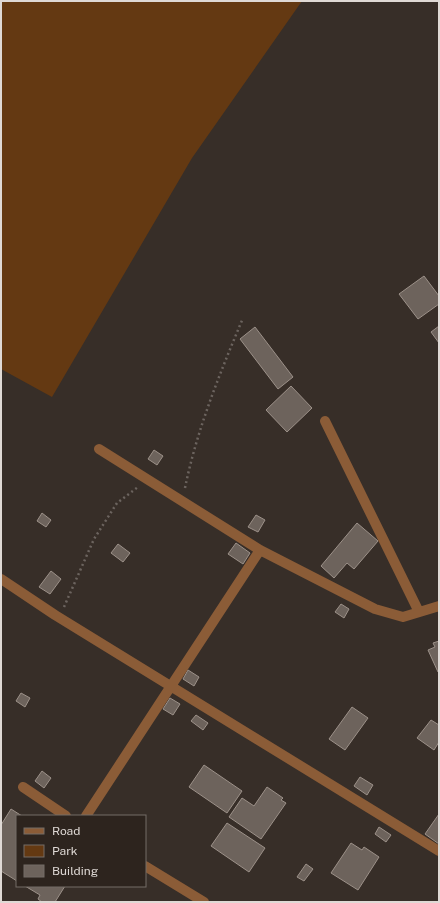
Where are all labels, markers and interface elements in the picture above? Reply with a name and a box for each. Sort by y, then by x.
legend [16,815,146,887]
text: Road [52,824,80,838]
text: Park [52,844,78,858]
text: Building [52,864,98,878]

